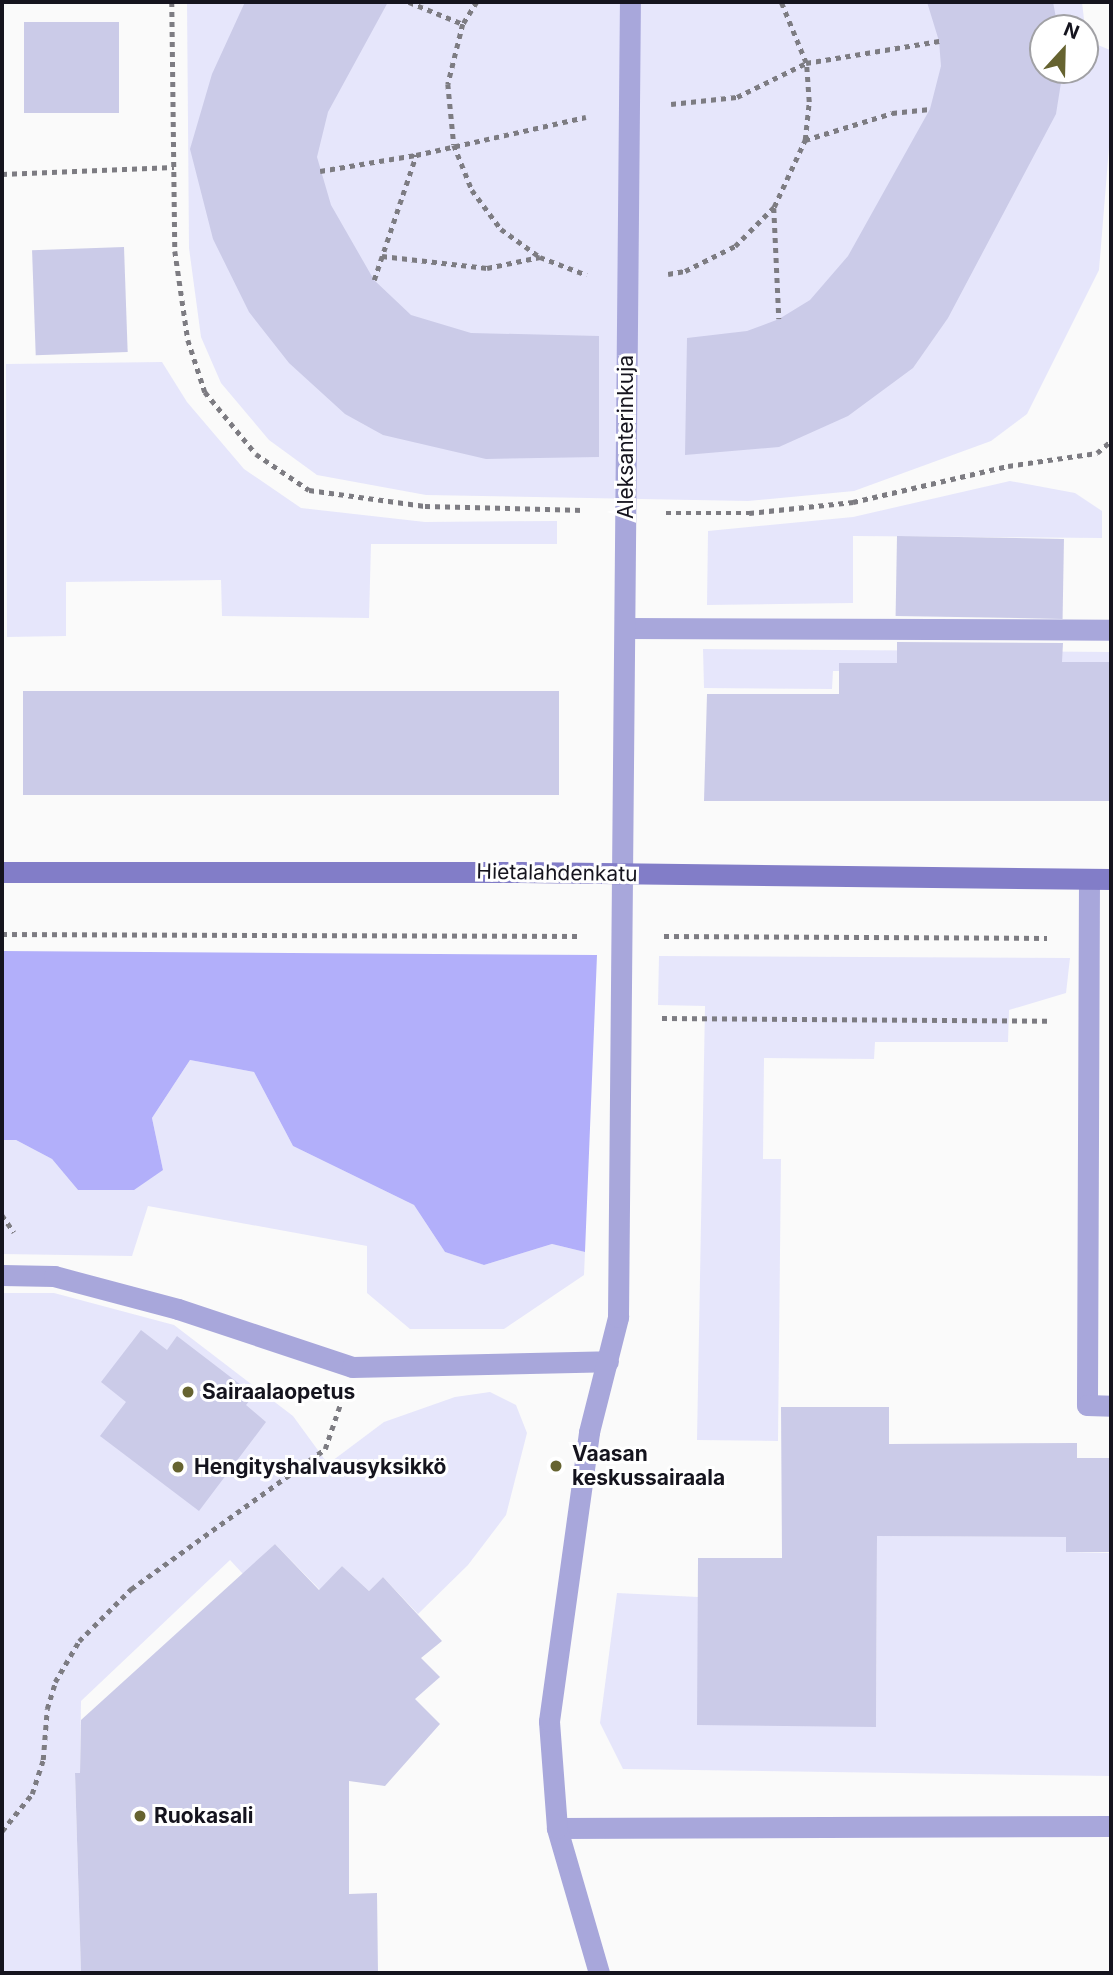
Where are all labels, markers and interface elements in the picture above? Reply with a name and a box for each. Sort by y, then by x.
north arrow [1029,14,1099,84]
text: N [1060,18,1082,44]
street label: Aleksanterinkuja [613,355,639,519]
street label: Hietalahdenkatu [476,859,638,887]
place label: Sairaalaopetus [202,1379,355,1405]
marker: Sairaalaopetus [180,1384,196,1400]
place label: Vaasan keskussairaala [572,1441,725,1491]
place label: Hengityshalvausyksikkö [194,1454,446,1480]
marker: Vaasan keskussairaala [546,1456,566,1476]
marker: Hengityshalvausyksikkö [168,1457,188,1477]
place label: Ruokasali [154,1803,253,1829]
marker: Ruokasali [132,1808,148,1824]

